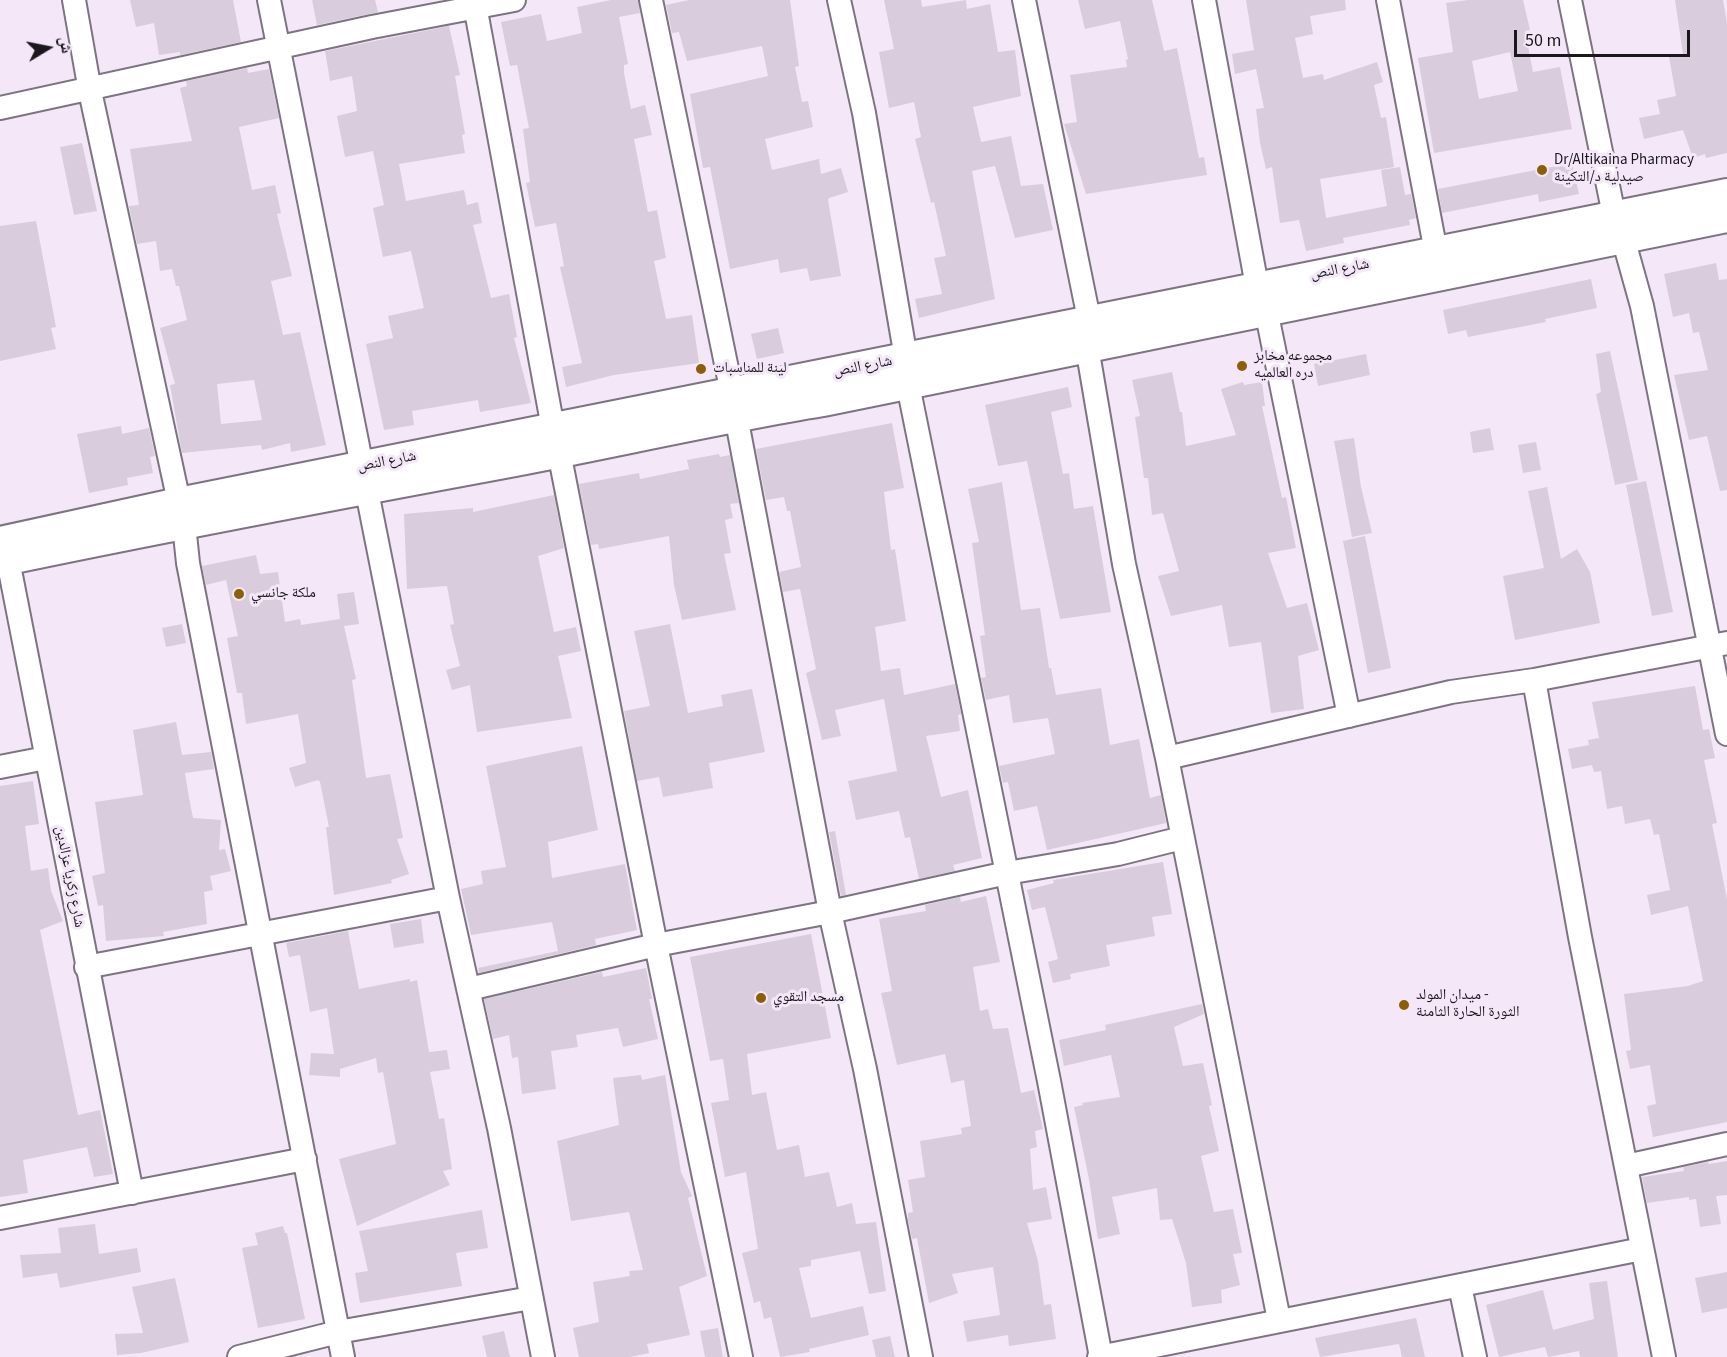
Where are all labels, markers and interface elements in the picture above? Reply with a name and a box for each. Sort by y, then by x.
north arrow [18,18,78,78]
scale bar [1517,18,1692,56]
text: 50 m [1525,28,1561,53]
text: ش [53,35,78,55]
place label: Dr/Altikaina Pharmacy صيدلية د/التكينة [1554,152,1694,187]
marker: Dr/Altikaina Pharmacy صيدلية د/التكينة [1535,163,1549,177]
street label: شارع النص [1309,256,1371,284]
place label: مجموعه مخابز دره العالميه [1254,348,1332,383]
street label: شارع النص [832,353,894,381]
marker: مجموعه مخابز دره العالميه [1235,359,1249,373]
place label: لينة للمناسبات [713,360,787,378]
marker: لينة للمناسبات [694,362,708,376]
street label: شارع النص [356,448,418,476]
place label: ملكة جانسي [251,585,316,603]
marker: ملكة جانسي [232,587,246,601]
street label: شارع زكريا عزالدين [50,825,88,929]
place label: ميدان المولد - الثورة الحارة الثامنة [1416,987,1519,1022]
place label: مسجد التقوي [773,989,844,1007]
marker: مسجد التقوي [754,991,768,1005]
marker: ميدان المولد - الثورة الحارة الثامنة [1397,998,1411,1012]

